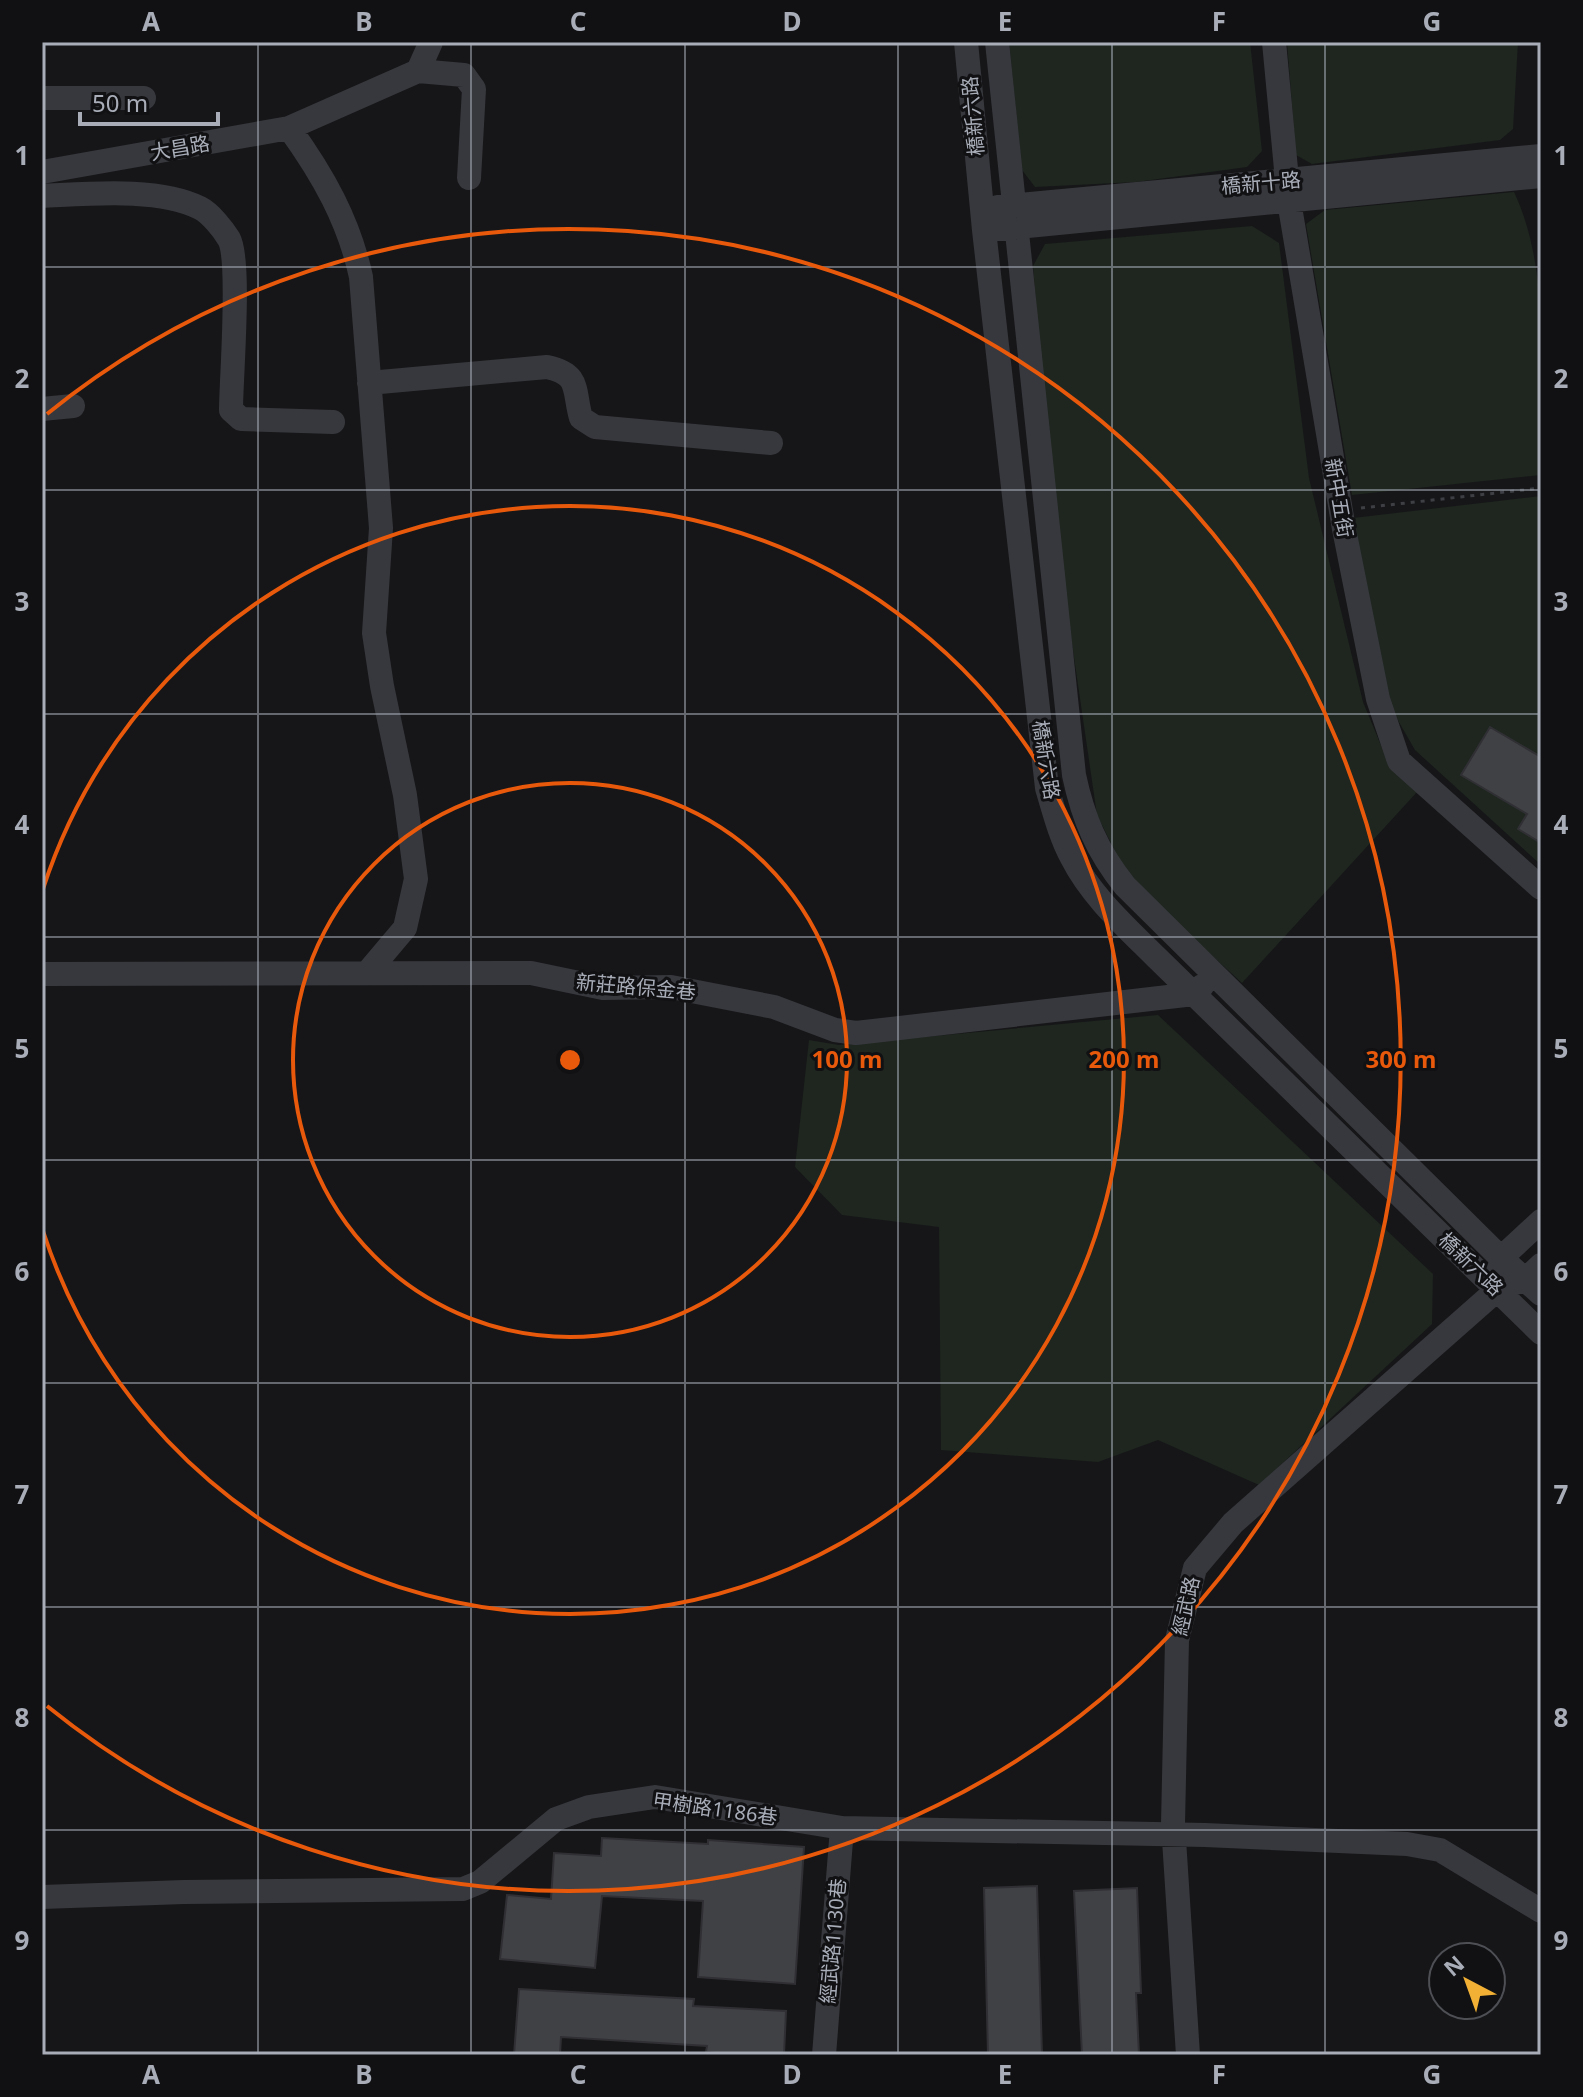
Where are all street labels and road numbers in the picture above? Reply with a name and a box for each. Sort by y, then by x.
street label: 橋新六路 [956,75,989,157]
street label: 大昌路 [148,129,212,166]
street label: 橋新十路 [1220,166,1302,199]
street label: 新中五街 [1319,456,1360,540]
street label: 橋新六路 [1027,718,1066,802]
street label: 新莊路保金巷 [575,968,697,1005]
street label: 橋新六路 [1433,1226,1509,1301]
street label: 經武路 [1166,1574,1205,1638]
street label: 甲樹路1186巷 [651,1786,779,1831]
street label: 經武路1130巷 [814,1877,851,2005]

